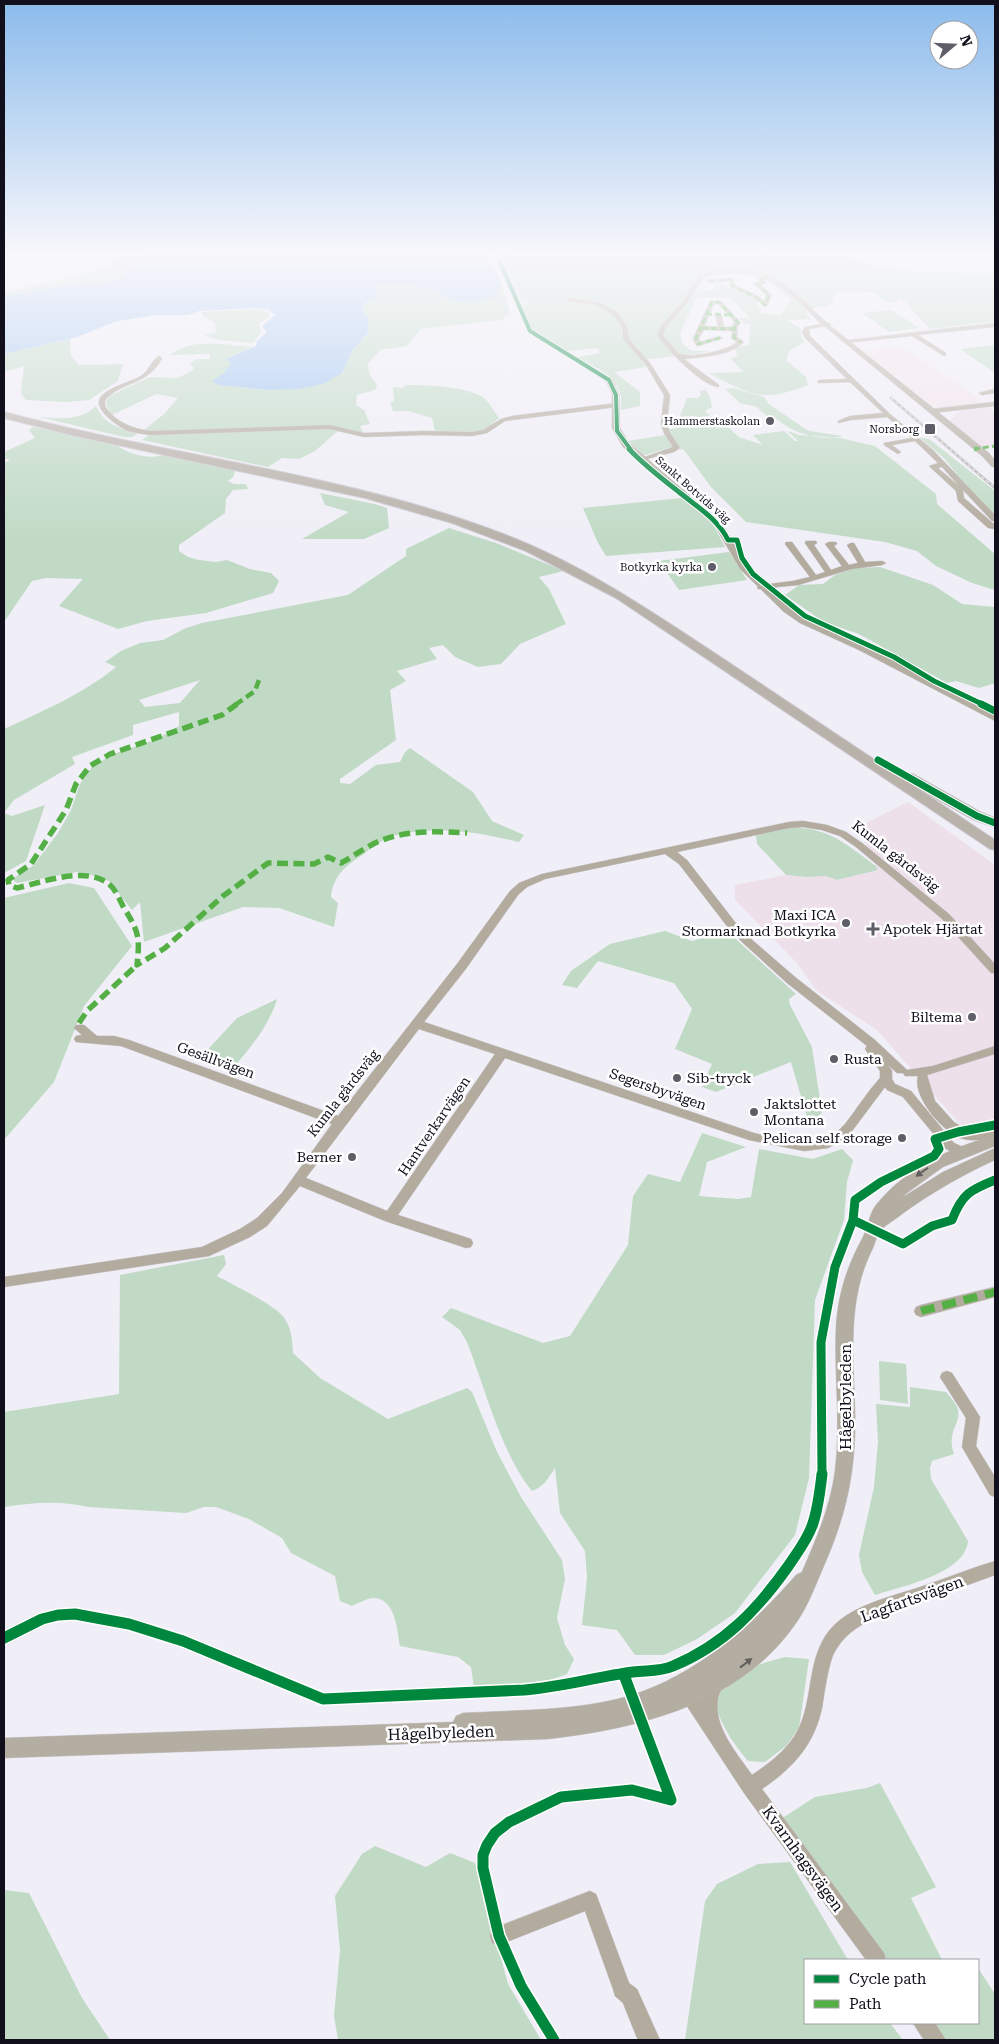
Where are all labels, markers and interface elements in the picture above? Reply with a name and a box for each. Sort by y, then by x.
north arrow [929,20,979,70]
text: N [957,33,976,49]
place label: Hammerstaskolan [664,415,760,428]
marker: Hammerstaskolan [764,415,776,427]
marker: Norsborg [923,422,937,436]
place label: Norsborg [869,423,920,436]
street label: Sankt Botvids väg [653,454,734,527]
place label: Botkyrka kyrka [620,561,702,574]
marker: Botkyrka kyrka [706,561,718,573]
street label: Kumla gårdsväg [849,817,943,895]
place label: Maxi ICA Stormarknad Botkyrka [682,907,836,939]
marker: Maxi ICA Stormarknad Botkyrka [840,917,852,929]
place label: Apotek Hjärtat [883,921,983,937]
marker: Apotek Hjärtat [867,923,879,935]
place label: Biltema [911,1009,962,1025]
marker: Biltema [966,1011,978,1023]
street label: Gesällvägen [175,1039,257,1081]
street label: Kumla gårdsväg [304,1046,382,1140]
place label: Rusta [844,1051,882,1067]
marker: Rusta [828,1053,840,1065]
street label: Segersbyvägen [607,1065,709,1113]
place label: Sib-tryck [687,1070,751,1086]
marker: Sib-tryck [671,1072,683,1084]
street label: Hantverkarvägen [395,1073,473,1179]
place label: Jaktslottet Montana [764,1096,836,1128]
marker: Jaktslottet Montana [748,1106,760,1118]
place label: Pelican self storage [763,1130,892,1146]
marker: Pelican self storage [896,1132,908,1144]
place label: Berner [297,1149,342,1165]
marker: Berner [346,1151,358,1163]
one-way arrow [915,1167,929,1177]
street label: Hågelbyleden [836,1344,855,1450]
street label: Lagfartsvägen [858,1572,966,1626]
one-way arrow [739,1658,752,1669]
street label: Hågelbyleden [387,1722,495,1744]
street label: Kvarnhagsvägen [758,1802,848,1916]
legend [804,1959,979,2024]
text: Cycle path [849,1970,927,1988]
text: Path [849,1995,882,2013]

